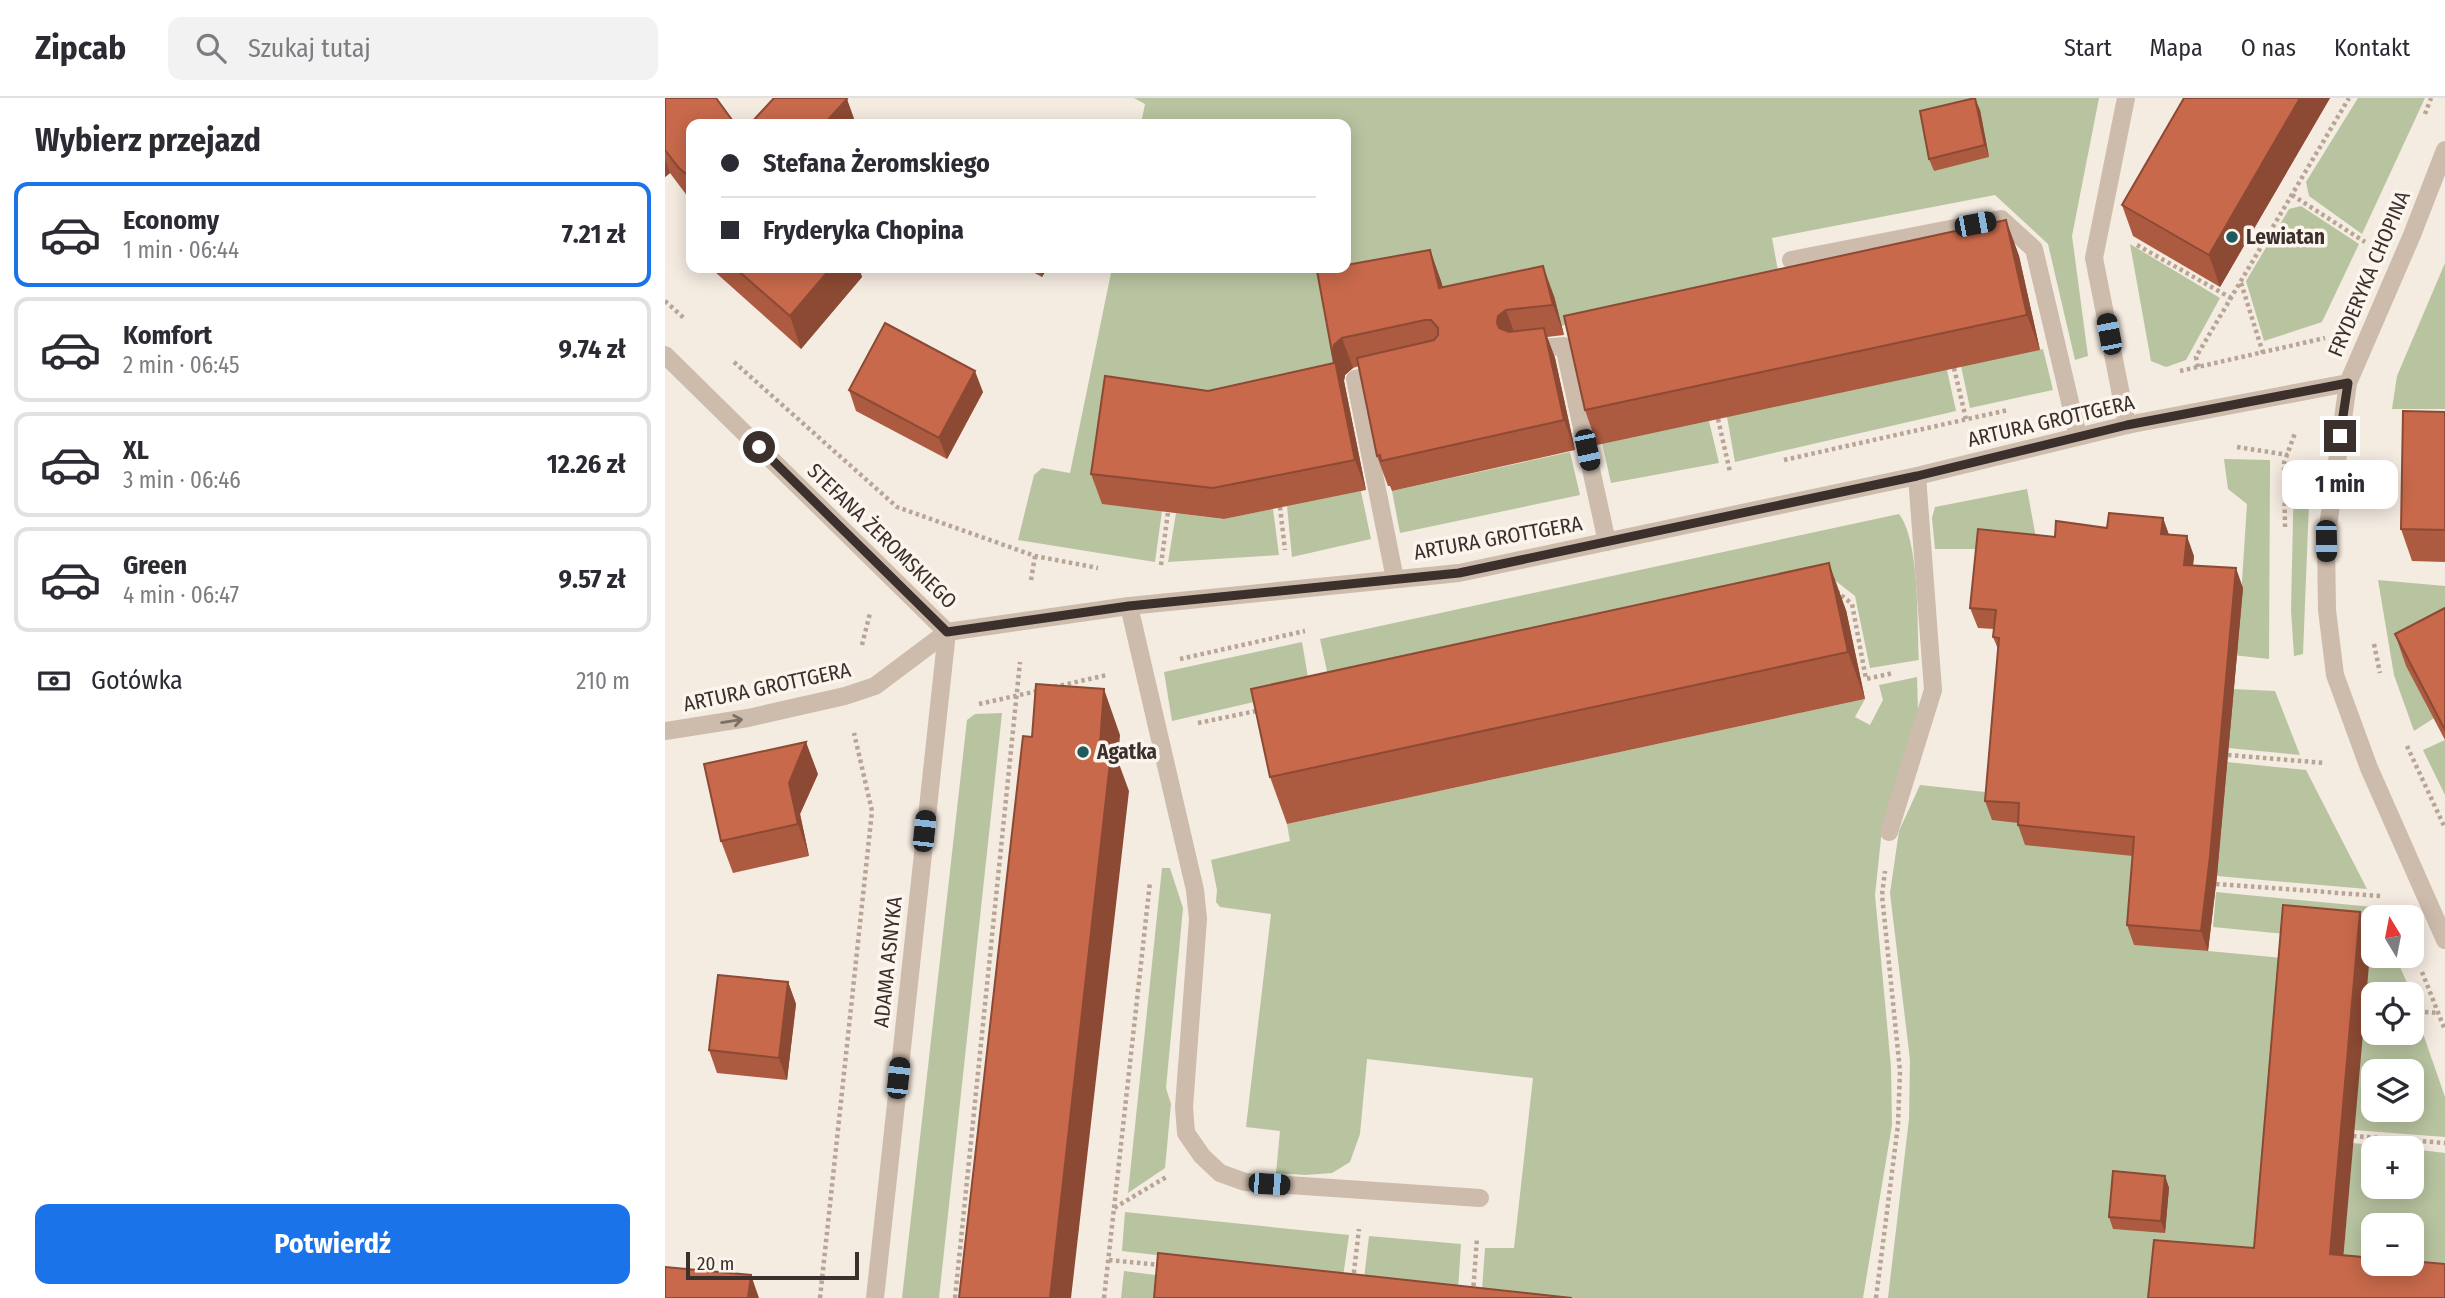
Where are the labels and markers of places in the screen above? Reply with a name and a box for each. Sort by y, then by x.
place label: Lewiatan [2246,224,2325,250]
marker: Lewiatan [2224,229,2240,245]
place label: Agatka [1096,739,1157,765]
marker: Agatka [1075,744,1091,760]

